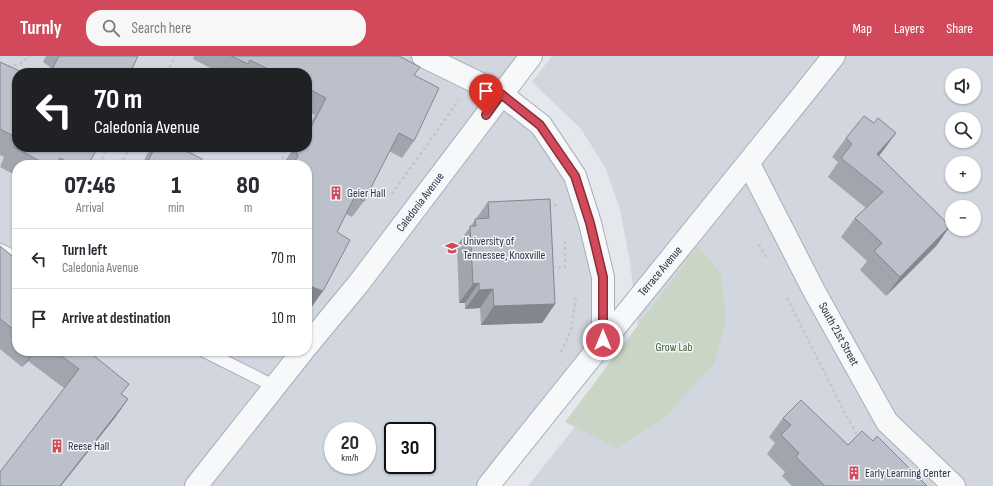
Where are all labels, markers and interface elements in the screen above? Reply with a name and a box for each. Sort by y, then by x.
search box [86,10,366,46]
text: Turnly [20,17,62,40]
icon: search [100,17,122,39]
text: Search here [132,19,191,38]
text: Map [852,20,872,37]
text: Layers [894,20,924,37]
text: Share [946,20,973,37]
map controls [945,68,981,236]
button: sound [945,68,981,104]
pin [469,74,503,115]
icon: arrive [475,80,497,102]
text: 70 m [94,83,142,116]
icon: left [28,84,80,136]
button: search [945,112,981,148]
text: Caledonia Avenue [94,117,200,138]
button: + [945,156,981,192]
street label: Caledonia Avenue [393,169,448,235]
text: 07:46 [64,171,116,200]
text: 1 [171,171,181,200]
text: 80 [236,171,260,200]
building icon: Geier Hall [328,185,344,201]
place label: Geier Hall [347,186,385,201]
text: Arrival [76,200,104,216]
text: min [168,200,184,216]
text: m [244,200,252,216]
button: − [945,200,981,236]
place label: University of Tennessee, Knoxville [463,234,546,263]
school or university icon: University of Tennessee, Knoxville [444,240,460,256]
text: Turn left [62,241,107,260]
street label: Terrace Avenue [635,243,686,300]
icon: left [28,248,50,270]
text: 70 m [271,249,296,268]
text: Caledonia Avenue [62,260,138,276]
street label: South 21st Street [815,300,862,369]
icon: arrive [28,308,50,330]
text: Arrive at destination [62,309,171,328]
text: 10 m [272,309,296,328]
position arrow [582,319,624,361]
park label: Grow Lab [656,340,692,355]
speed limit sign: 30 [384,422,436,474]
text: 20 [341,431,359,455]
building icon: Reese Hall [49,438,65,454]
place label: Reese Hall [68,439,109,454]
text: km/h [341,452,359,464]
building icon: Early Learning Center [846,465,862,481]
place label: Early Learning Center [865,466,951,481]

